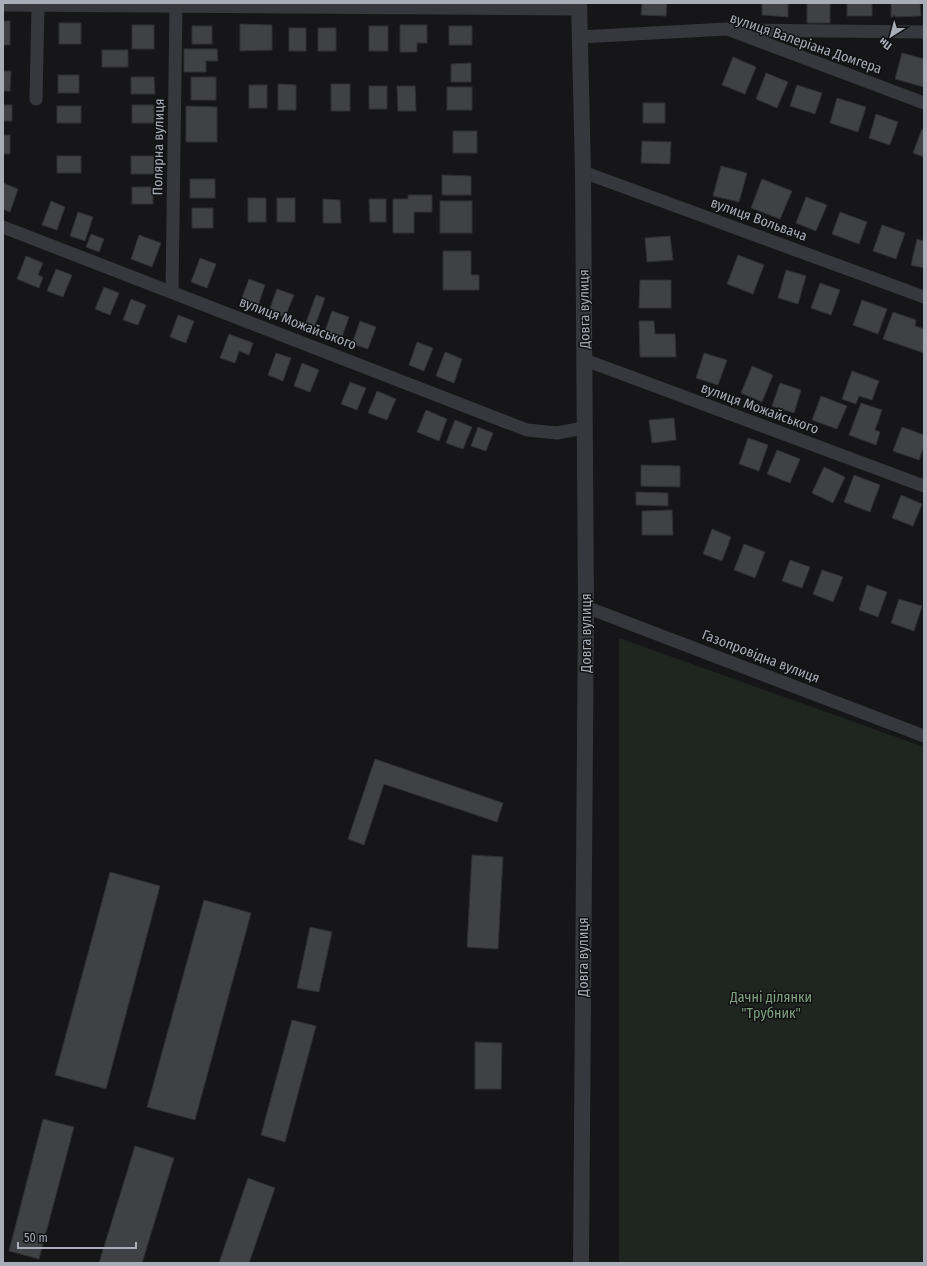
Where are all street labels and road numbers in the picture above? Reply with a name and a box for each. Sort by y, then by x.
street label: вулиця Валеріана Домгера [728,10,884,77]
street label: Полярна вулиця [149,98,168,196]
street label: вулиця Вольвача [708,194,810,245]
street label: Довга вулиця [575,269,594,350]
street label: вулиця Можайського [237,293,359,354]
street label: вулиця Можайського [699,379,821,438]
street label: Довга вулиця [578,593,595,674]
street label: Газопровідна вулиця [699,626,822,687]
street label: Довга вулиця [575,917,592,998]

